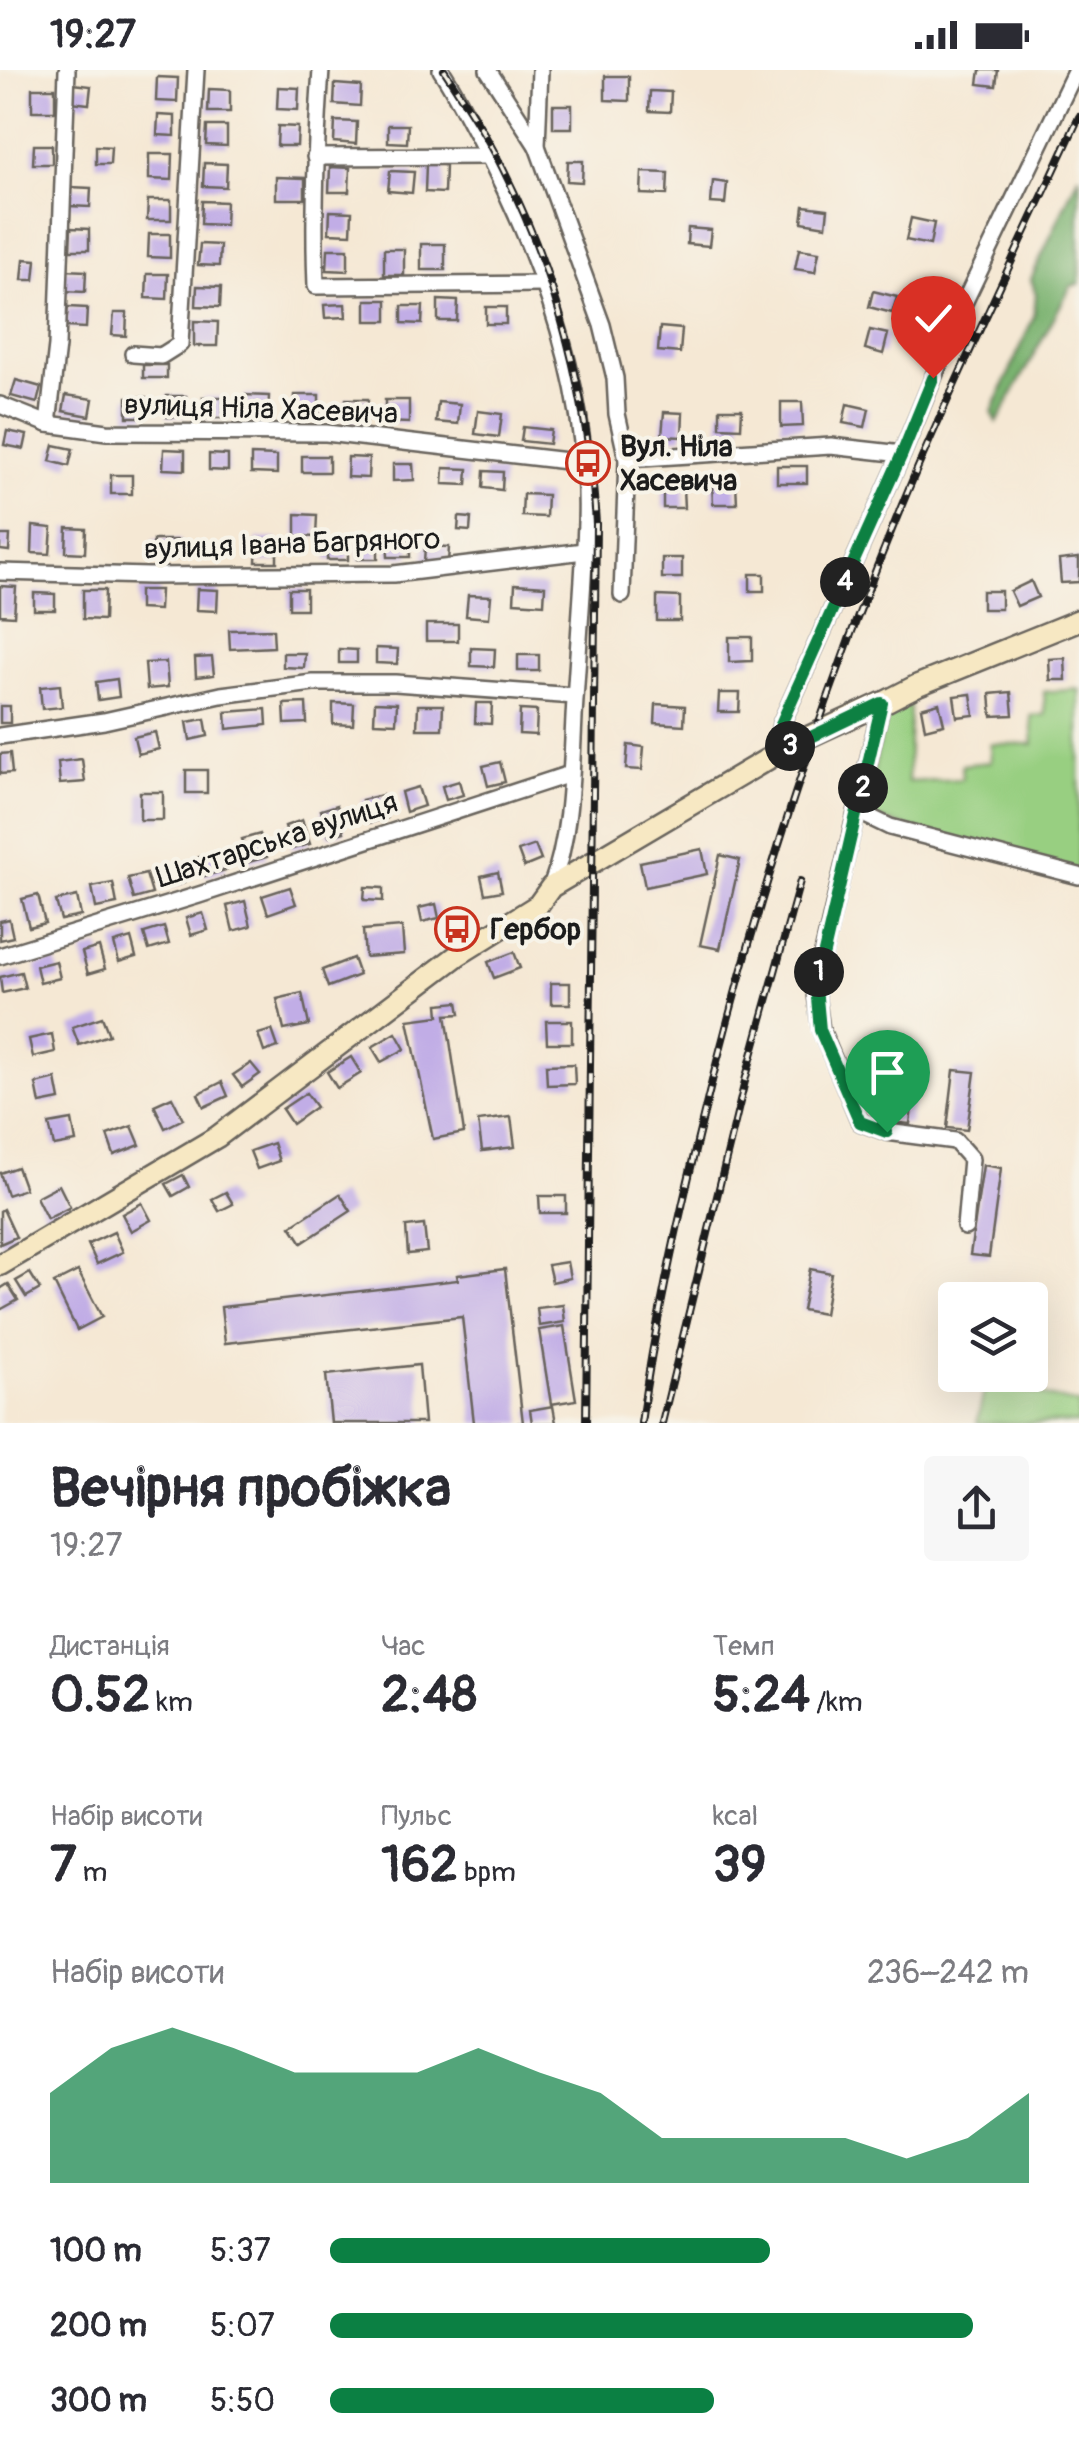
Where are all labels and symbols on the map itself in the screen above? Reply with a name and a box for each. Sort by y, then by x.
pin [891,276,976,379]
street label: вулиця Ніла Хасевича [123,386,399,432]
place label: Вул. Ніла Хасевича [620,428,737,499]
bus stop icon: Вул. Ніла Хасевича [565,440,611,486]
street label: вулиця Івана Багряного [143,520,441,568]
pin: 4 [820,557,870,607]
pin: 3 [765,721,815,771]
pin: 2 [838,763,888,813]
street label: Шахтарська вулиця [152,784,402,896]
bus stop icon: Гербор [434,906,480,952]
place label: Гербор [490,911,581,948]
pin: 1 [794,947,844,997]
pin [845,1030,930,1133]

